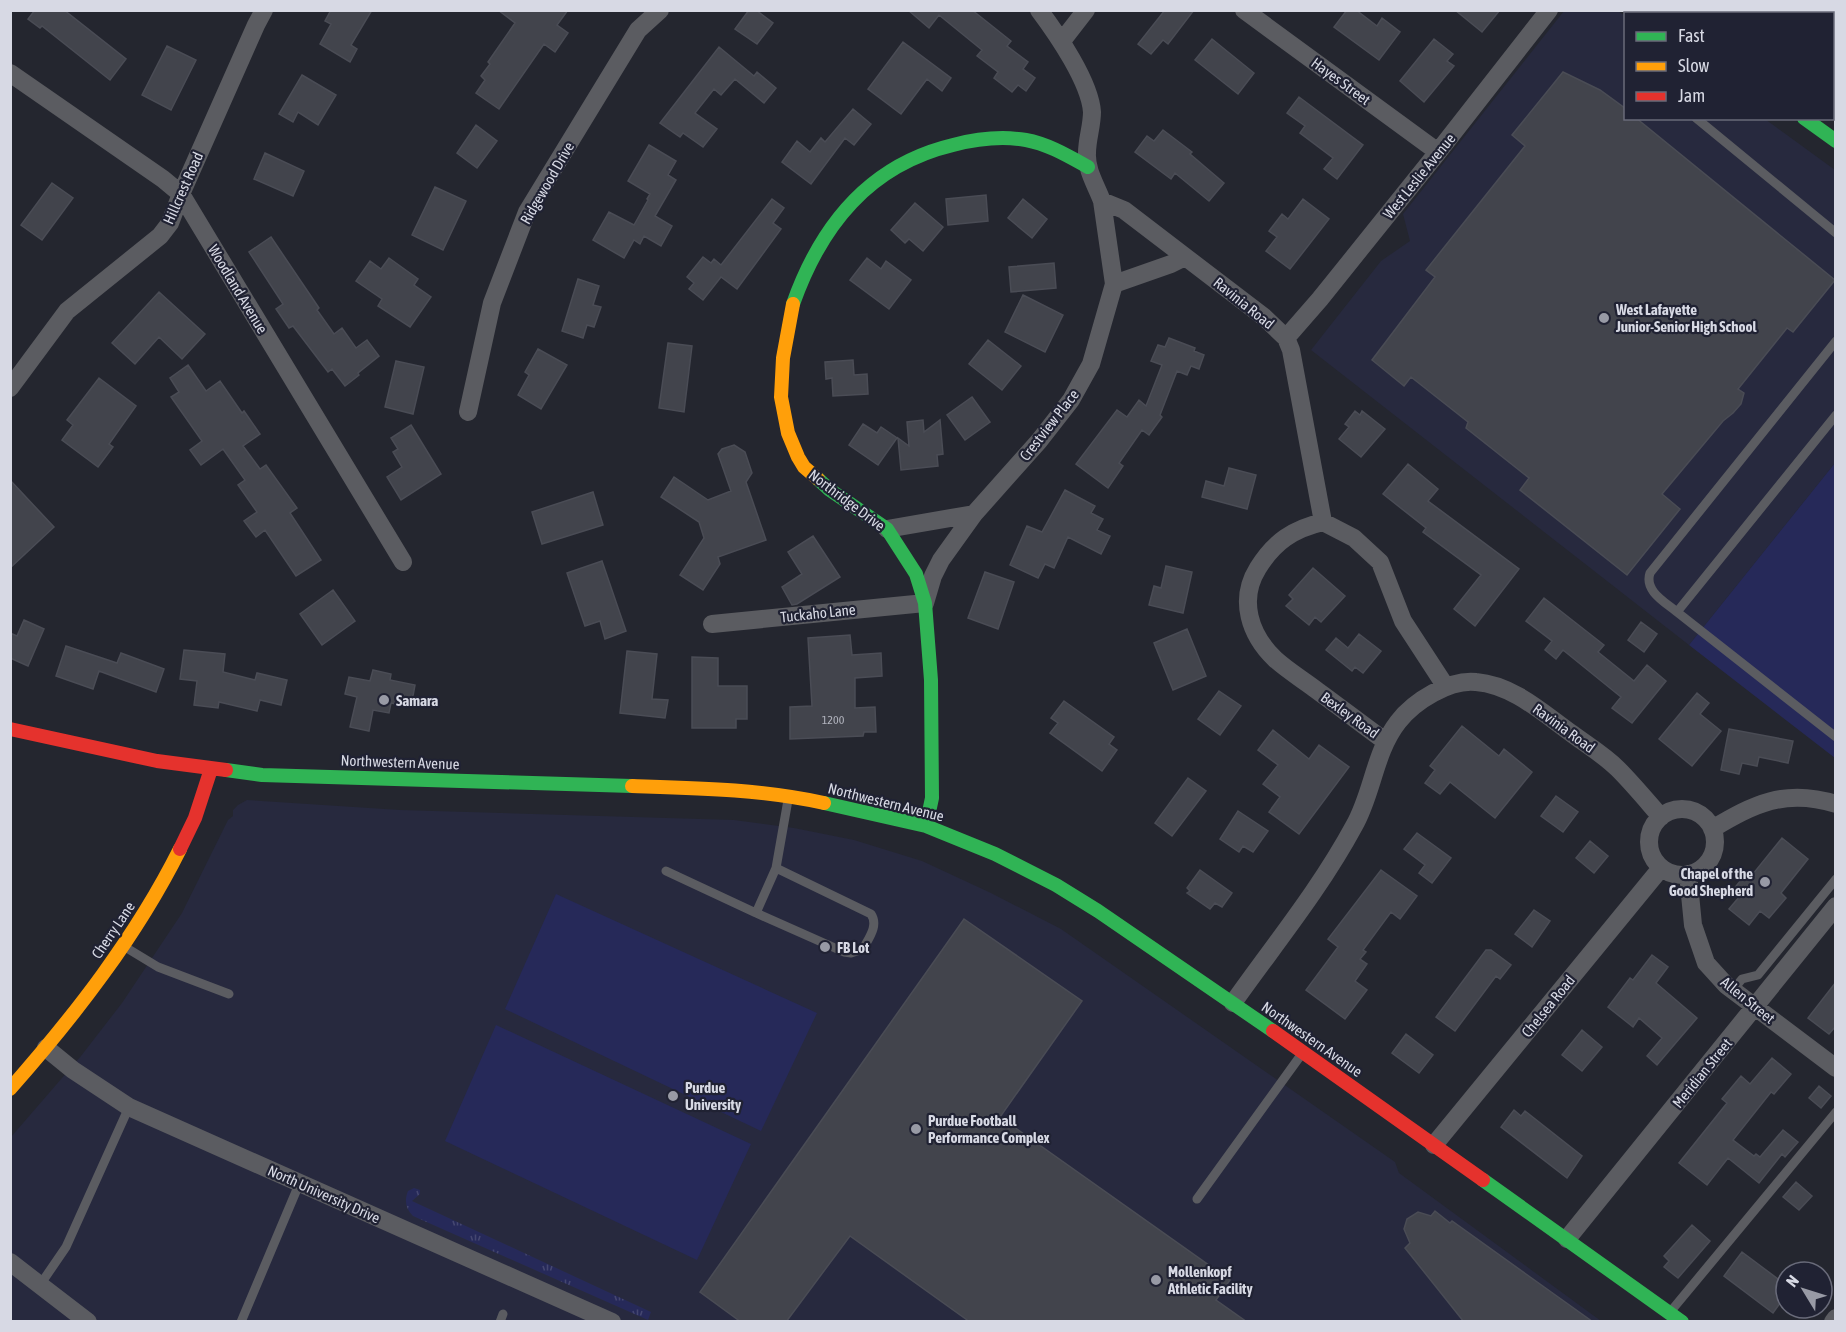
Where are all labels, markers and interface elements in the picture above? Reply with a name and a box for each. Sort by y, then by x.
legend [1624,12,1834,120]
text: Fast [1678,25,1705,46]
street label: Hayes Street [1308,54,1374,108]
text: Slow [1678,55,1709,76]
text: Jam [1678,85,1705,106]
street label: West Leslie Avenue [1379,130,1459,222]
street label: Ridgewood Drive [517,139,577,227]
street label: Hillcrest Road [160,149,206,227]
street label: Woodland Avenue [205,242,271,337]
street label: Ravinia Road [1210,274,1278,332]
place label: West Lafayette Junior-Senior High School [1615,301,1758,335]
marker: West Lafayette Junior-Senior High School [1597,311,1611,325]
street label: Crestview Place [1016,386,1082,464]
street label: Northridge Drive [806,466,889,534]
street label: Tuckaho Lane [780,601,857,625]
street label: Bexley Road [1318,688,1382,742]
place label: Samara [396,692,438,709]
marker: Samara [377,693,391,707]
street label: Ravinia Road [1530,700,1598,756]
house number: 1200 [822,713,845,727]
street label: Northwestern Avenue [340,751,460,773]
street label: Northwestern Avenue [826,779,946,825]
place label: Chapel of the Good Shepherd [1669,865,1753,899]
marker: Chapel of the Good Shepherd [1758,875,1772,889]
street label: Cherry Lane [88,898,138,962]
place label: FB Lot [837,939,870,956]
marker: FB Lot [818,940,832,954]
street label: Chelsea Road [1518,972,1578,1040]
street label: Allen Street [1718,973,1778,1027]
street label: Northwestern Avenue [1258,998,1366,1080]
street label: Meridian Street [1669,1035,1735,1111]
place label: Purdue University [685,1079,742,1113]
marker: Purdue University [666,1089,680,1103]
place label: Purdue Football Performance Complex [928,1112,1050,1146]
marker: Purdue Football Performance Complex [909,1122,923,1136]
street label: North University Drive [265,1162,383,1226]
north arrow [1774,1260,1834,1320]
place label: Mollenkopf Athletic Facility [1167,1263,1253,1297]
text: N [1782,1271,1802,1290]
marker: Mollenkopf Athletic Facility [1149,1273,1163,1287]

